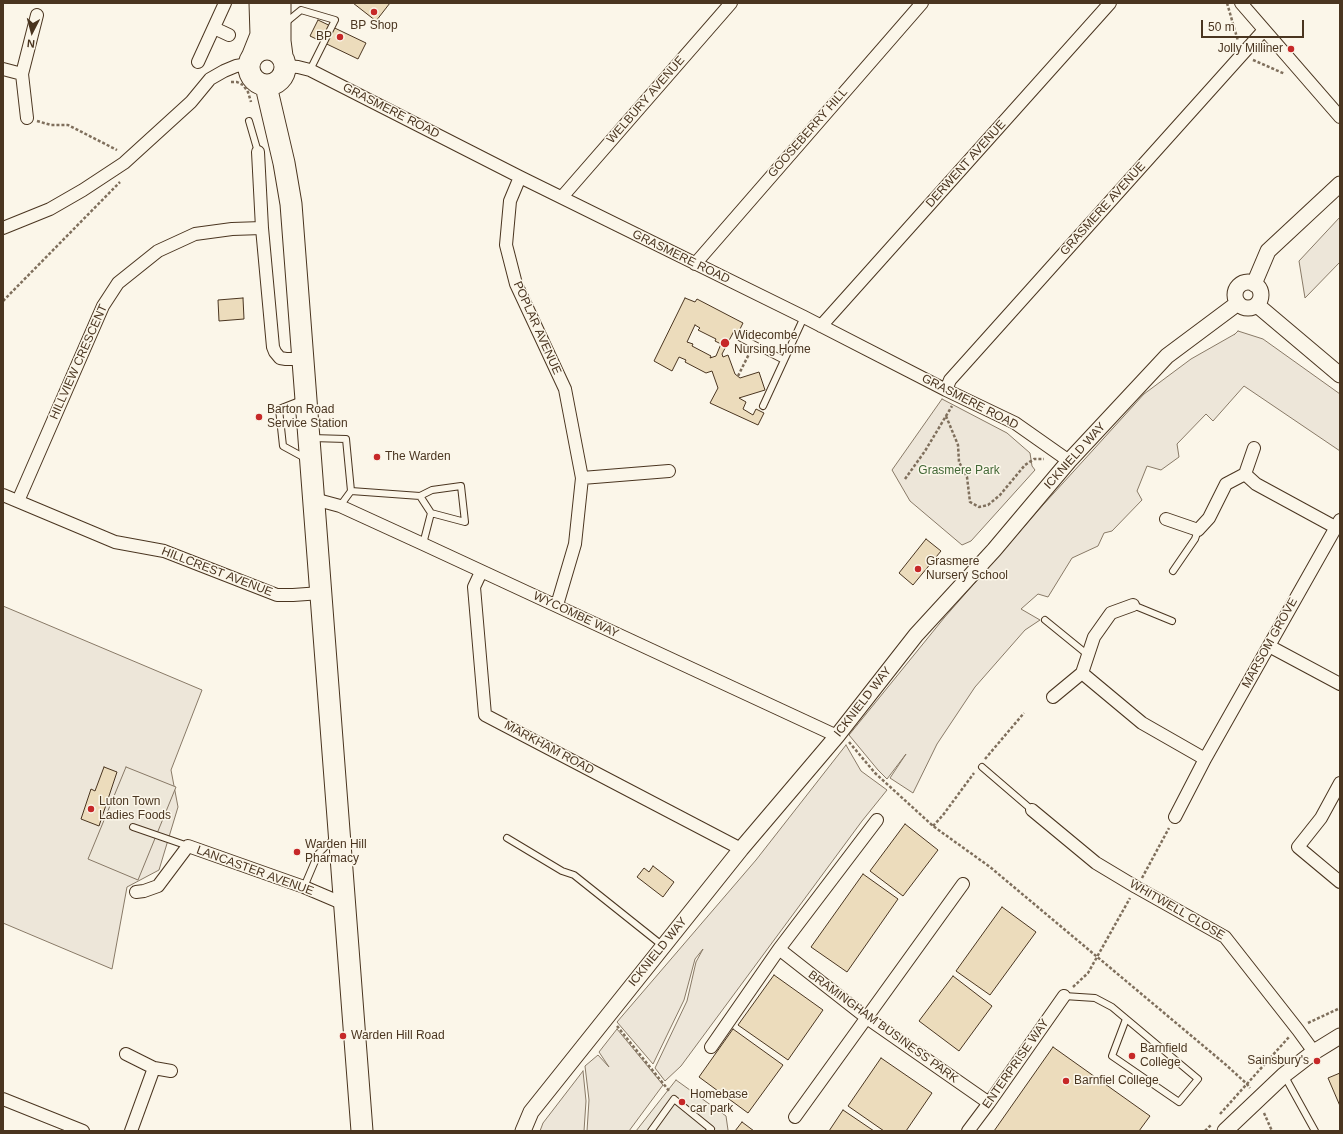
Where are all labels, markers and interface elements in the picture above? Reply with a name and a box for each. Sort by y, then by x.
marker: BP Shop [369,7,379,17]
north arrow [12,12,52,52]
scale bar [1203,12,1306,38]
place label: BP Shop [350,19,398,33]
text: 50 m [1208,20,1235,34]
place label: BP [316,30,332,44]
marker: BP [335,32,345,42]
text: N [26,38,35,50]
place label: Jolly Milliner [1218,42,1283,56]
marker: Jolly Milliner [1286,44,1296,54]
street label: WELBURY AVENUE [604,53,688,147]
street label: GRASMERE ROAD [340,80,442,142]
street label: GOOSEBERRY HILL [765,85,851,181]
street label: DERWENT AVENUE [923,117,1009,211]
street label: GRASMERE AVENUE [1057,159,1149,259]
street label: GRASMERE ROAD [630,227,732,287]
street label: POPLAR AVENUE [510,279,564,377]
street label: HILLVIEW CRESCENT [47,302,111,422]
place label: Widecombe Nursing Home [734,329,811,357]
marker: Widecombe Nursing Home [719,337,731,349]
street label: GRASMERE ROAD [919,371,1021,433]
place label: Barton Road Service Station [267,403,348,431]
marker: Barton Road Service Station [254,412,264,422]
street label: ICKNIELD WAY [1041,420,1109,492]
place label: The Warden [385,450,451,464]
marker: The Warden [372,452,382,462]
park label: Grasmere Park [918,464,1000,478]
street label: HILLCREST AVENUE [159,544,275,600]
place label: Grasmere Nursery School [926,555,1008,583]
marker: Grasmere Nursery School [913,564,923,574]
street label: WYCOMBE WAY [531,589,621,641]
street label: MARSOM GROVE [1239,595,1301,691]
street label: ICKNIELD WAY [831,664,895,740]
street label: MARKHAM ROAD [502,718,596,778]
place label: Luton Town Ladies Foods [99,795,171,823]
marker: Luton Town Ladies Foods [86,804,96,814]
place label: Warden Hill Pharmacy [305,838,367,866]
street label: LANCASTER AVENUE [194,843,316,899]
marker: Warden Hill Pharmacy [292,847,302,857]
street label: WHITWELL CLOSE [1127,877,1227,943]
street label: ICKNIELD WAY [626,915,690,989]
street label: BRAMINGHAM BUSINESS PARK [805,968,961,1086]
street label: ENTERPRISE WAY [980,1016,1052,1112]
place label: Warden Hill Road [351,1029,445,1043]
marker: Warden Hill Road [338,1031,348,1041]
place label: Barnfield College [1140,1042,1187,1070]
marker: Barnfield College [1127,1051,1137,1061]
place label: Sainsbury's [1247,1054,1309,1068]
marker: Sainsbury's [1312,1056,1322,1066]
place label: Barnfiel College [1074,1074,1159,1088]
marker: Barnfiel College [1061,1076,1071,1086]
place label: Homebase car park [690,1088,748,1116]
marker: Homebase car park [677,1097,687,1107]

